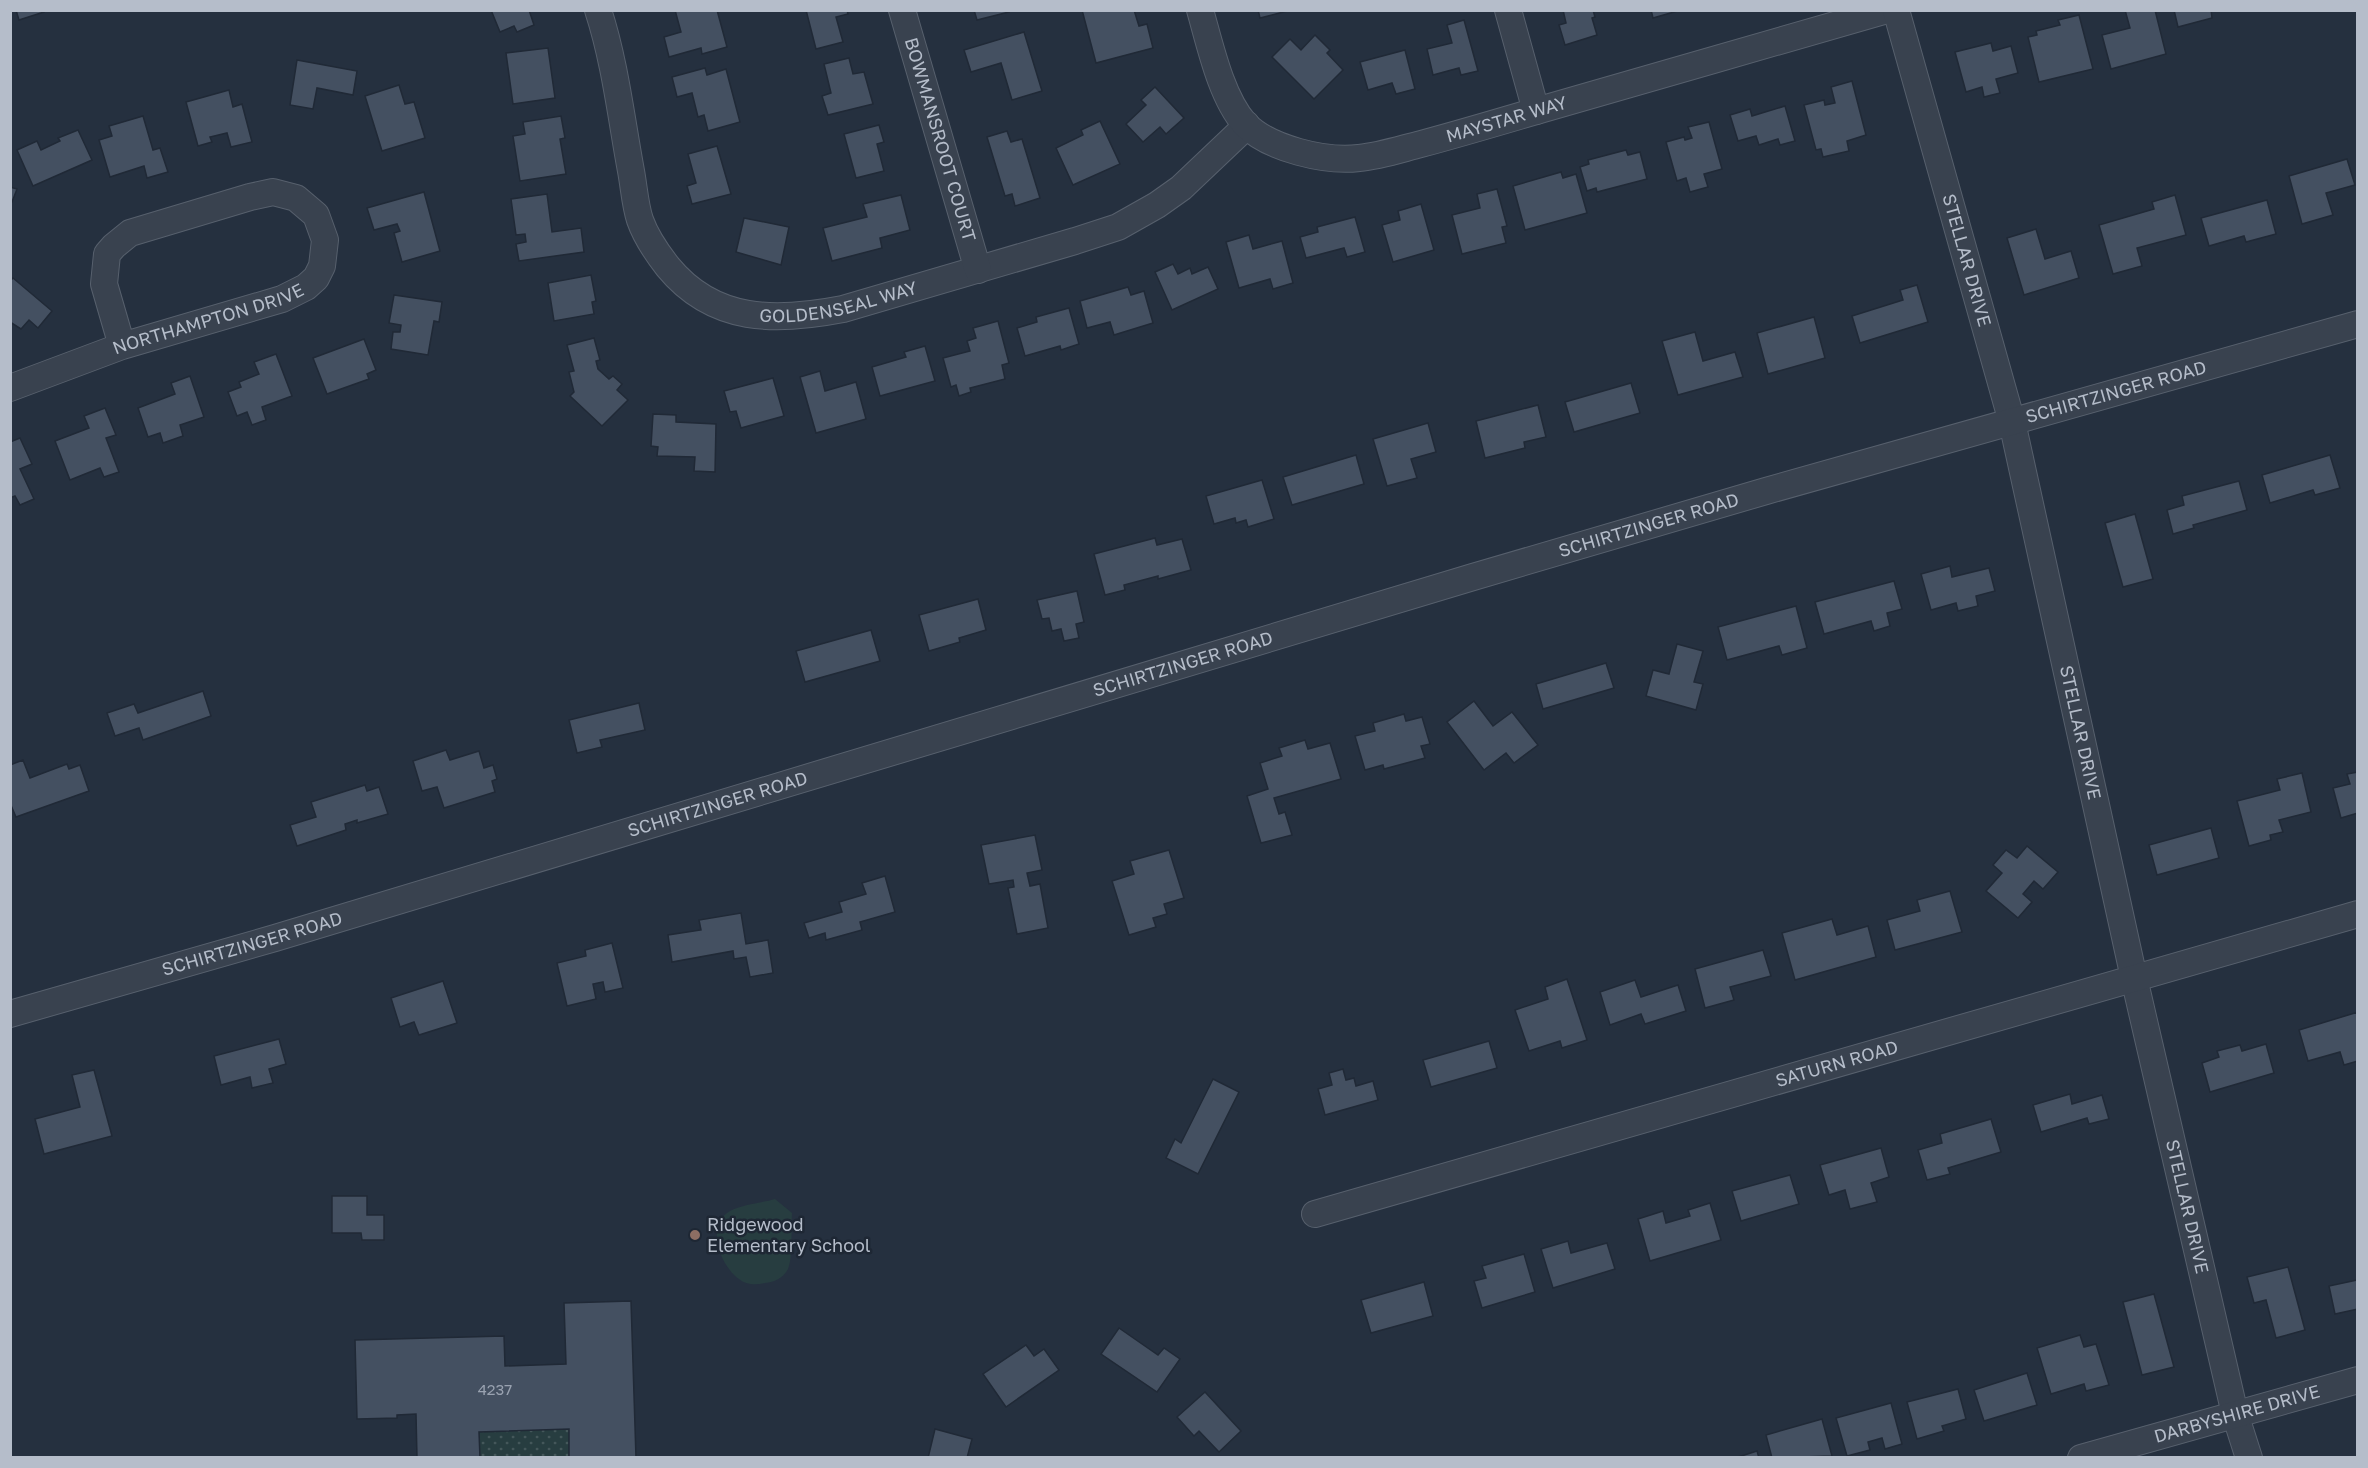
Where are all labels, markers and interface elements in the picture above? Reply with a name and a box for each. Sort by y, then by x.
street label: BOWMANSROOT COURT [901,35,981,244]
street label: MAYSTAR WAY [1443,91,1570,147]
street label: STELLAR DRIVE [1938,191,1997,329]
street label: GOLDENSEAL WAY [759,276,920,326]
street label: NORTHAMPTON DRIVE [109,278,307,359]
street label: SCHIRTZINGER ROAD [2023,355,2209,427]
street label: SCHIRTZINGER ROAD [1556,488,1741,561]
street label: SCHIRTZINGER ROAD [1090,626,1275,701]
street label: STELLAR DRIVE [2056,663,2107,802]
street label: SCHIRTZINGER ROAD [625,766,810,841]
street label: SCHIRTZINGER ROAD [159,906,345,980]
street label: SATURN ROAD [1773,1035,1900,1091]
street label: STELLAR DRIVE [2162,1137,2214,1276]
place label: Ridgewood Elementary School [707,1213,871,1256]
marker: Ridgewood Elementary School [688,1228,702,1242]
street label: DARBYSHIRE DRIVE [2151,1379,2322,1447]
house number: 4237 [478,1380,512,1398]

